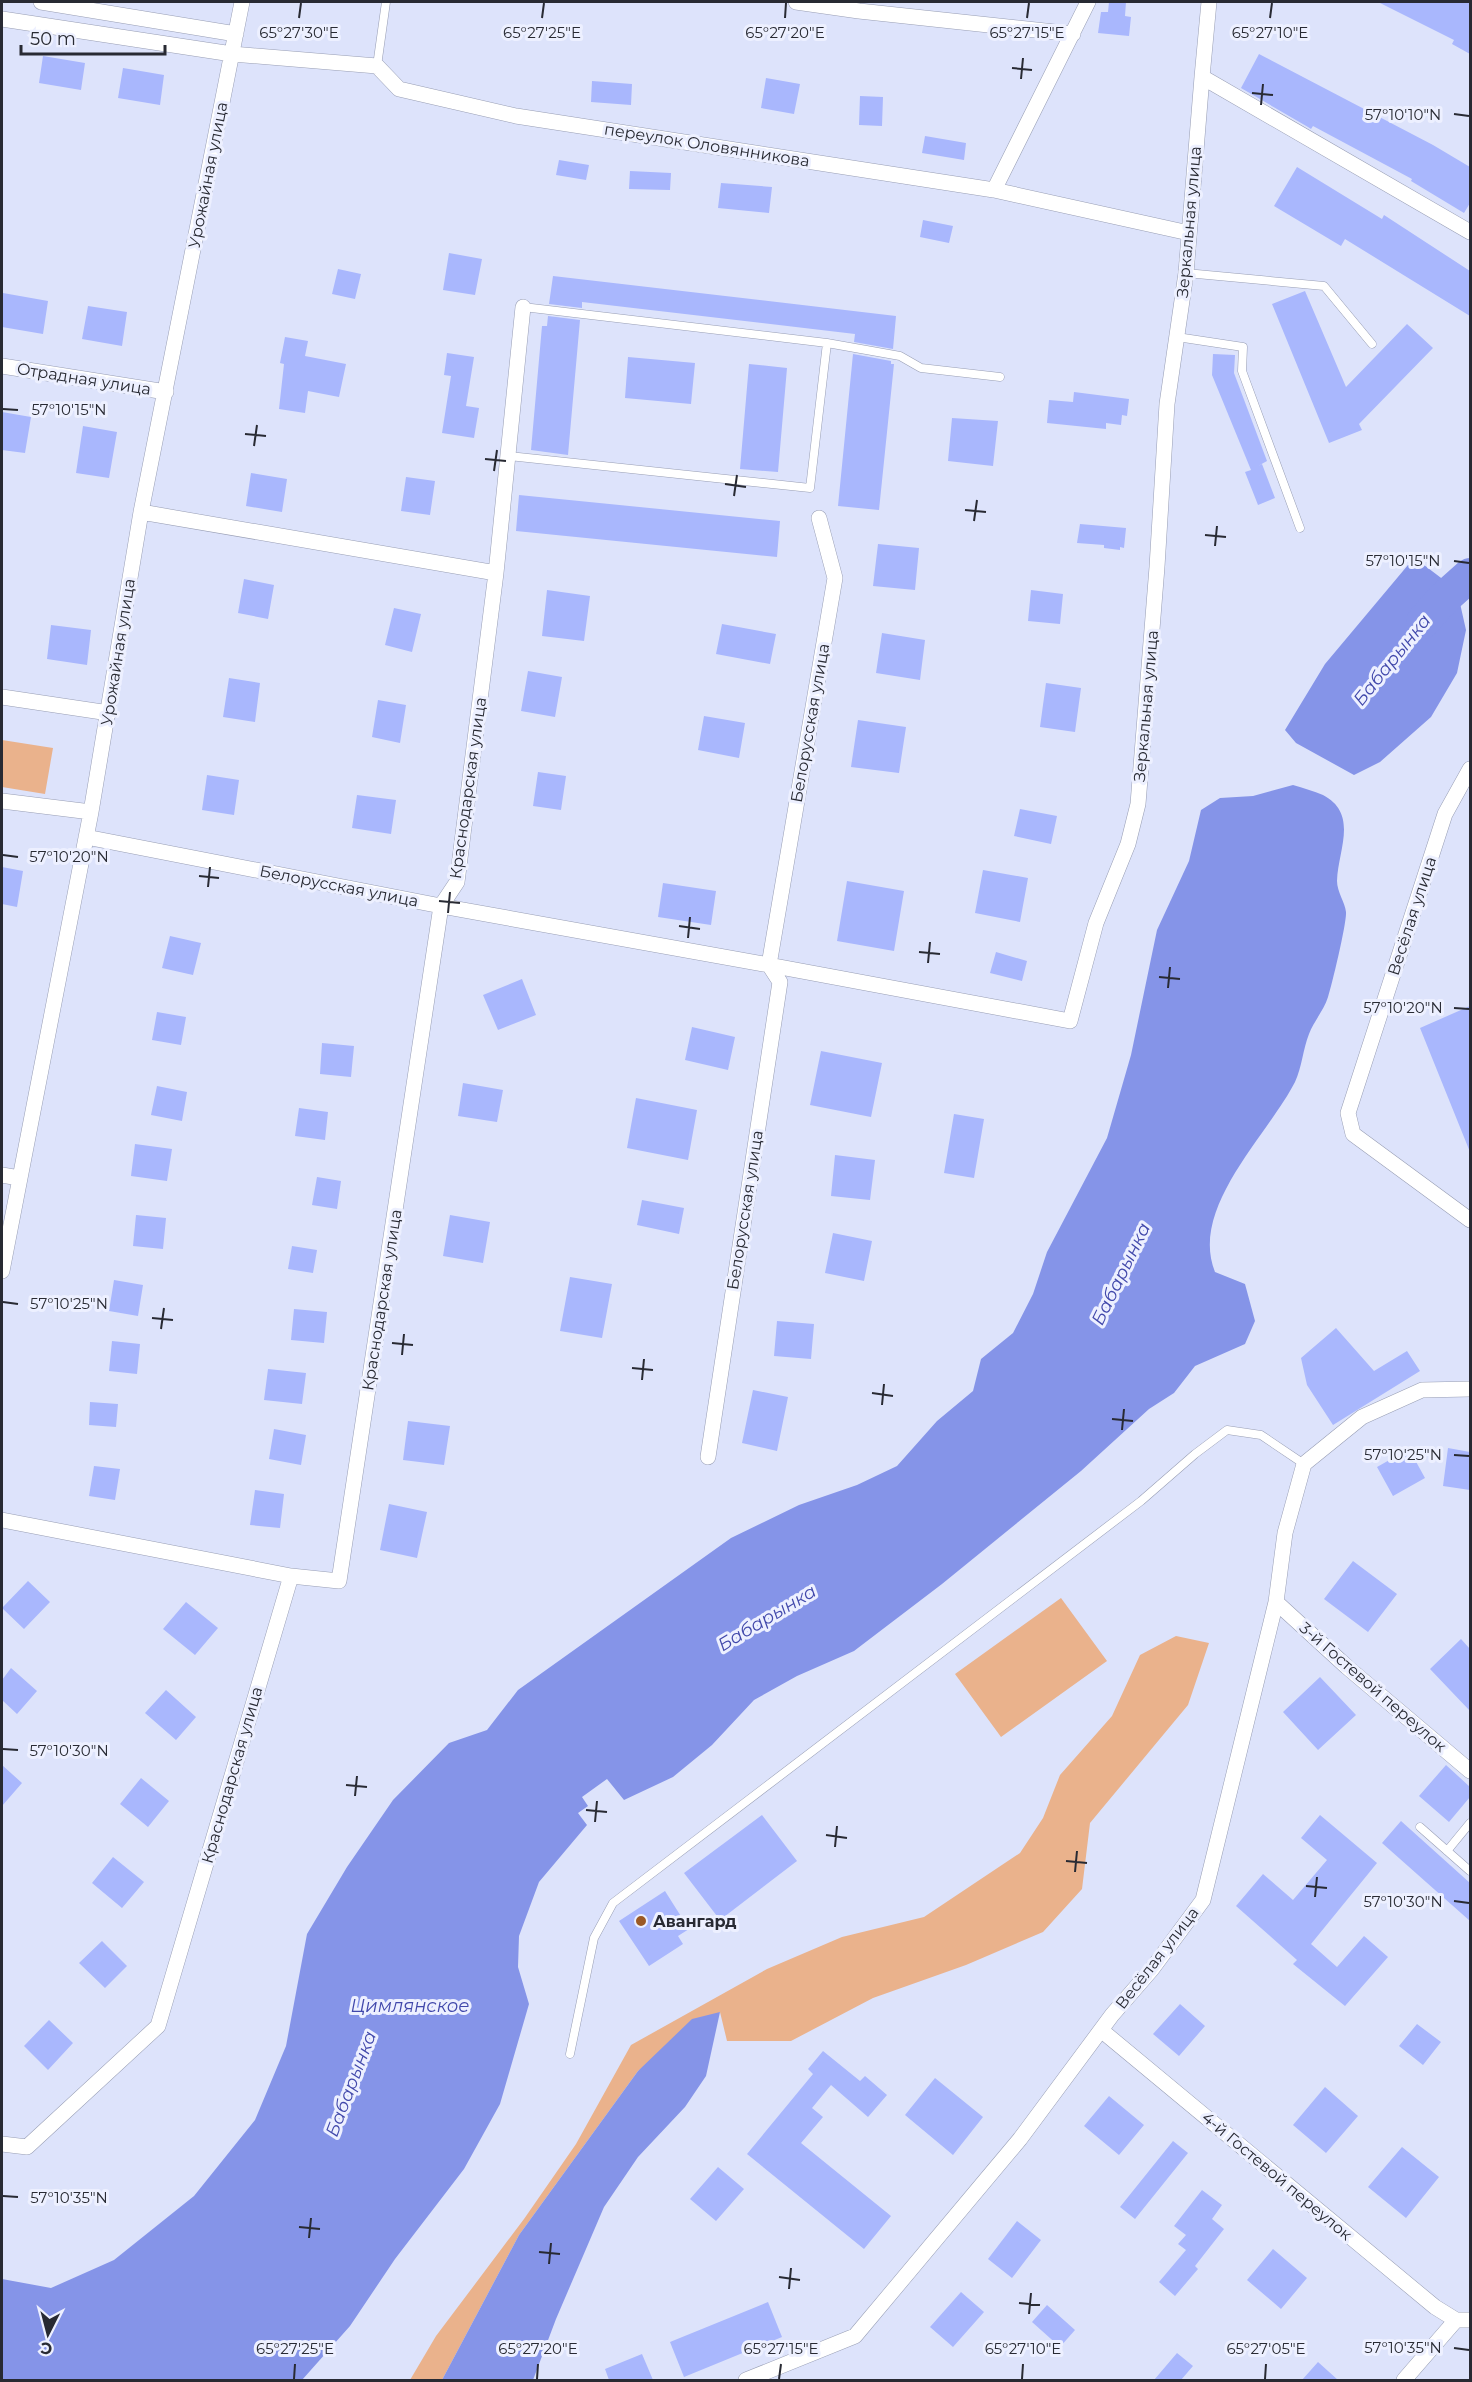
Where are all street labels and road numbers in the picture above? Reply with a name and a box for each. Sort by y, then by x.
street label: Урожайная улица [185,100,231,250]
street label: переулок Оловянникова [603,119,811,171]
street label: Зеркальная улица [1173,145,1205,299]
street label: Отрадная улица [16,359,152,399]
street label: Урожайная улица [97,577,139,727]
street label: Зеркальная улица [1130,629,1162,783]
street label: Белорусская улица [787,642,833,804]
street label: Краснодарская улица [446,696,490,880]
street label: Весёлая улица [1384,854,1440,978]
street label: Белорусская улица [258,861,420,911]
street label: Белорусская улица [723,1129,767,1291]
street label: Краснодарская улица [358,1208,406,1392]
street label: 3-й Гостевой переулок [1296,1618,1451,1756]
street label: Краснодарская улица [198,1684,266,1866]
street label: Весёлая улица [1111,1903,1203,2013]
street label: 4-й Гостевой переулок [1198,2108,1356,2245]

